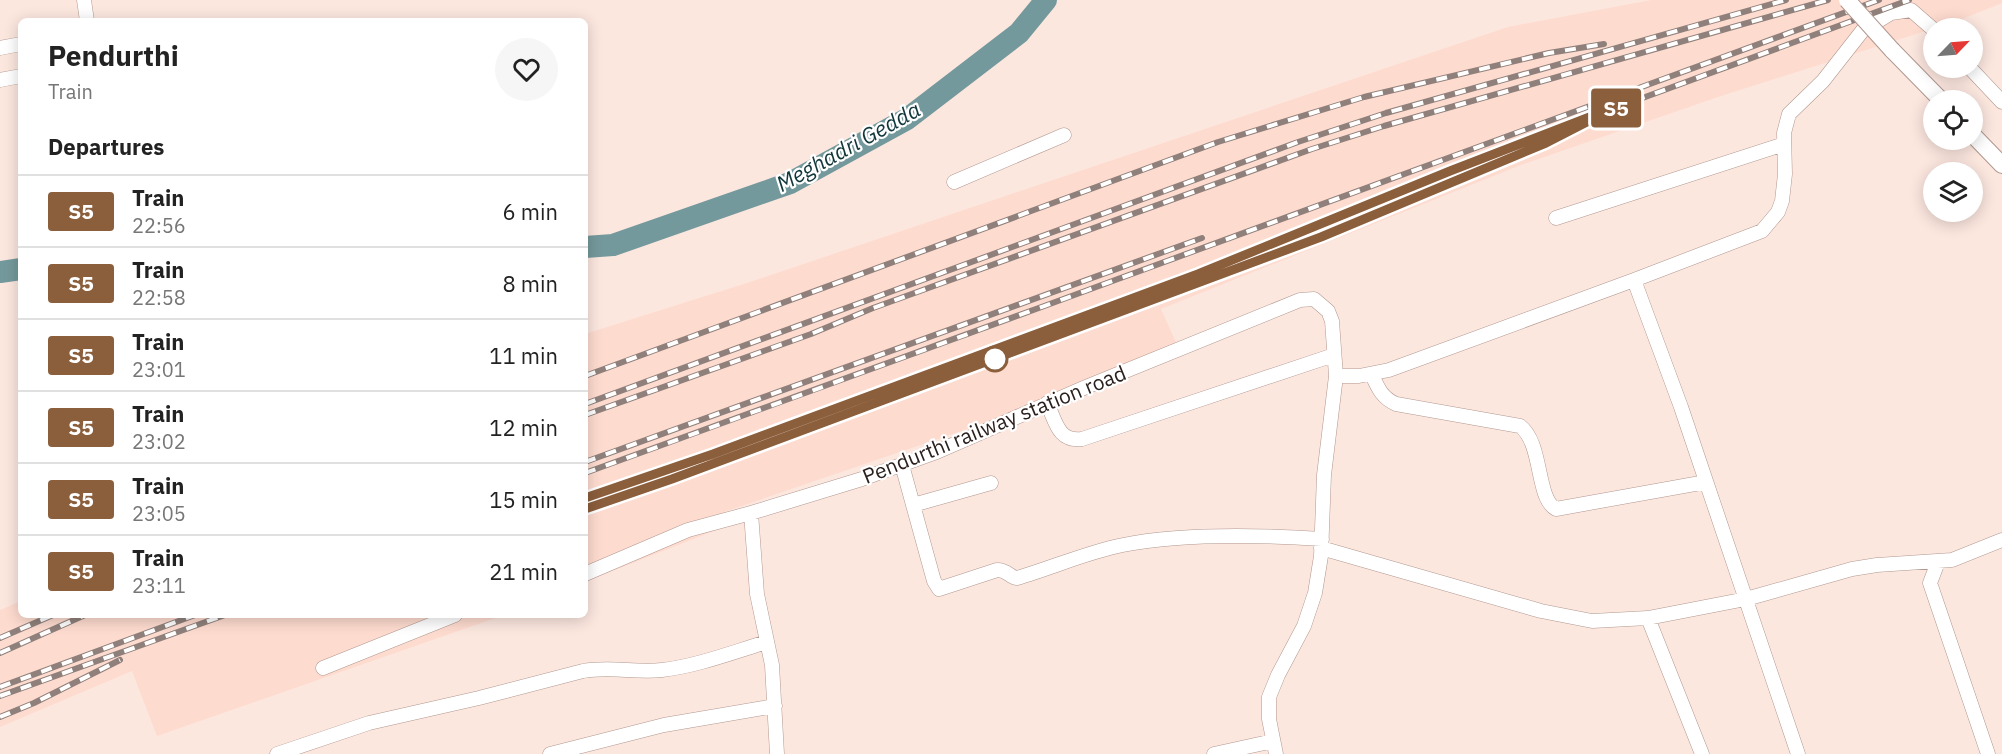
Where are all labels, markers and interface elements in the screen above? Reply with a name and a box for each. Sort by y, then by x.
north arrow [1923,18,1983,78]
map controls [1923,18,1983,222]
text: Pendurthi [48,37,179,74]
button: heart [495,38,558,101]
text: Train [48,78,93,105]
line badge: S5 [1589,88,1643,128]
button: locate [1923,90,1983,150]
water label: Meghadri Gedda [771,94,925,198]
text: S5 [1603,94,1629,122]
text: Departures [48,132,164,161]
button: layers [1923,162,1983,222]
text: Train [132,183,184,212]
text: S5 [68,197,94,225]
text: 6 min [502,197,558,226]
text: 22:56 [132,212,186,239]
text: Train [132,255,184,284]
text: S5 [68,269,94,297]
text: 8 min [502,269,558,298]
text: 22:58 [132,284,186,311]
text: Train [132,327,184,356]
text: S5 [68,341,94,369]
text: 11 min [489,341,558,370]
unlabelled marker [982,346,1008,372]
text: 23:01 [132,356,186,383]
street label: Pendurthi railway station road [858,358,1130,490]
text: Train [132,399,184,428]
text: S5 [68,413,94,441]
text: 12 min [489,413,558,442]
text: 23:02 [132,428,186,455]
text: Train [132,471,184,500]
text: S5 [68,485,94,513]
text: 15 min [489,485,558,514]
text: 23:05 [132,500,186,527]
text: Train [132,543,184,572]
text: S5 [68,557,94,585]
text: 21 min [489,557,558,586]
text: 23:11 [132,572,186,599]

